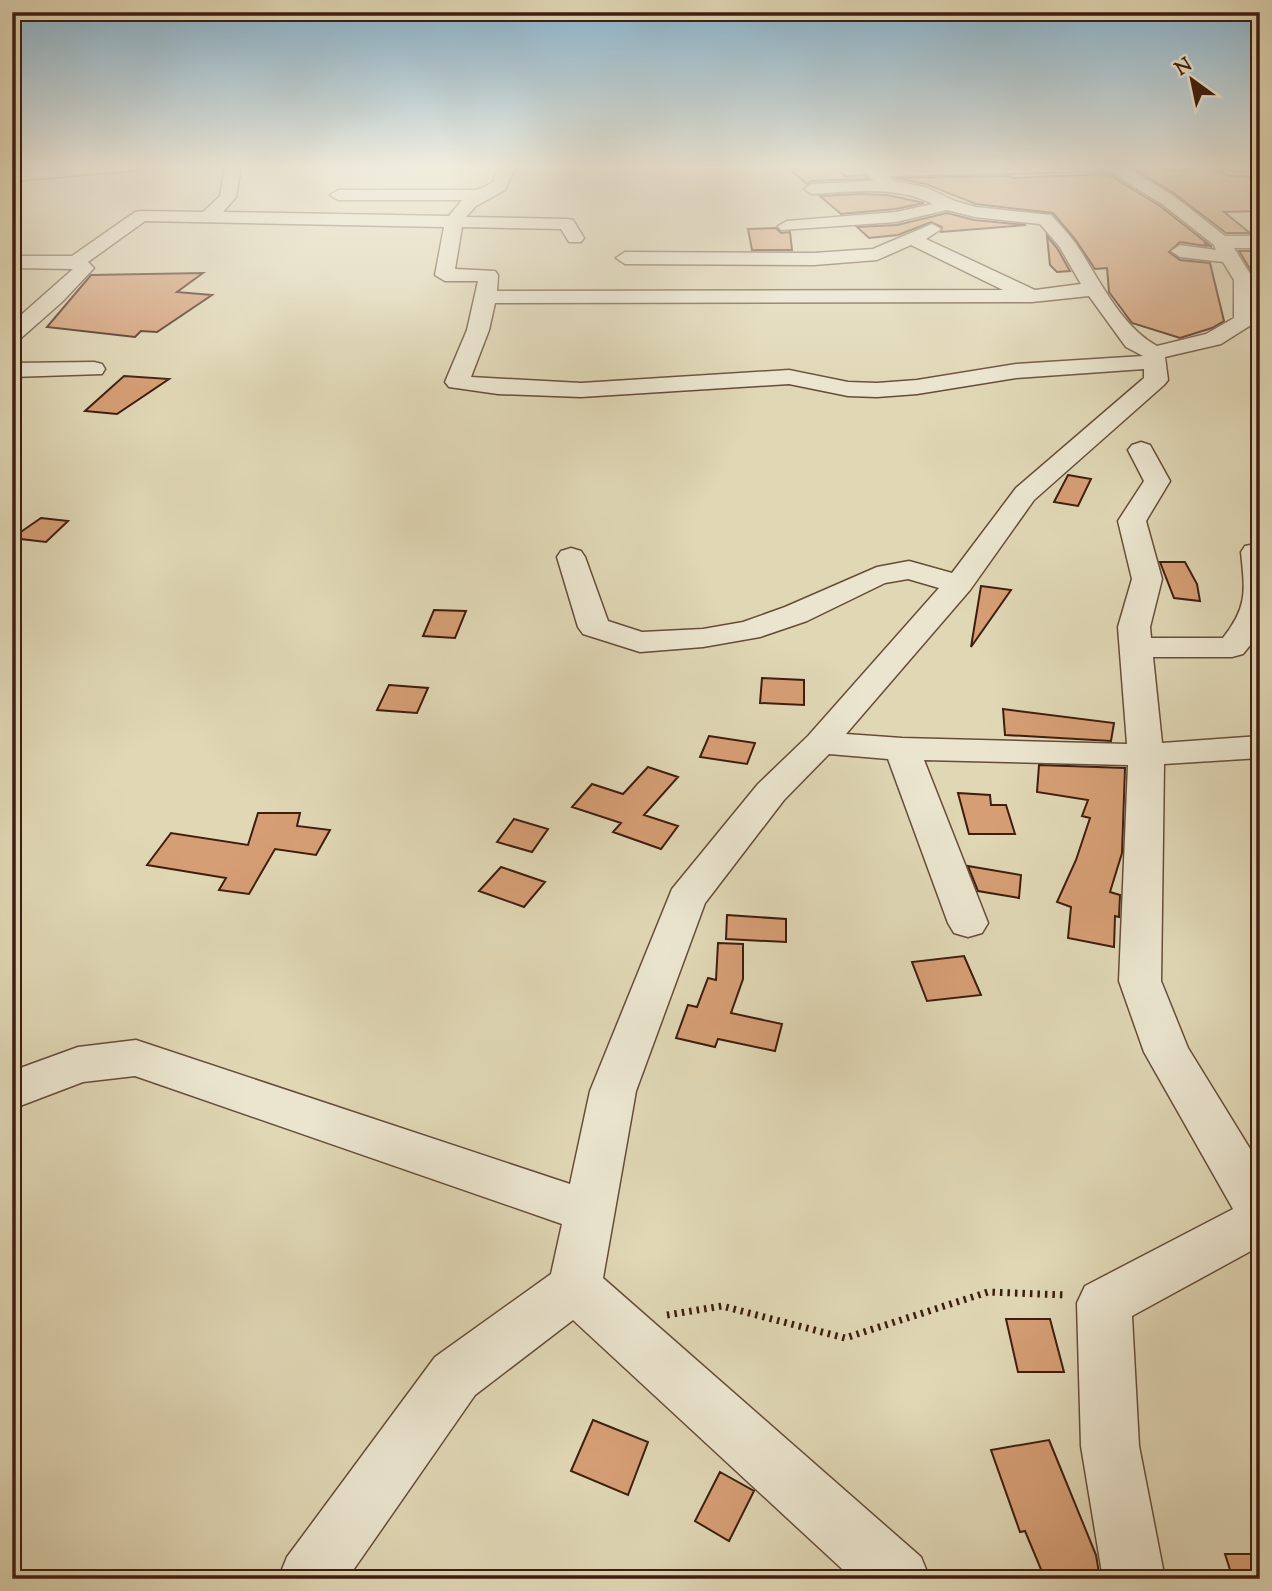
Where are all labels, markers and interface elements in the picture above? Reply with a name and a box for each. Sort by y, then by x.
north arrow [1156,46,1226,116]
text: N [1170,52,1198,83]

